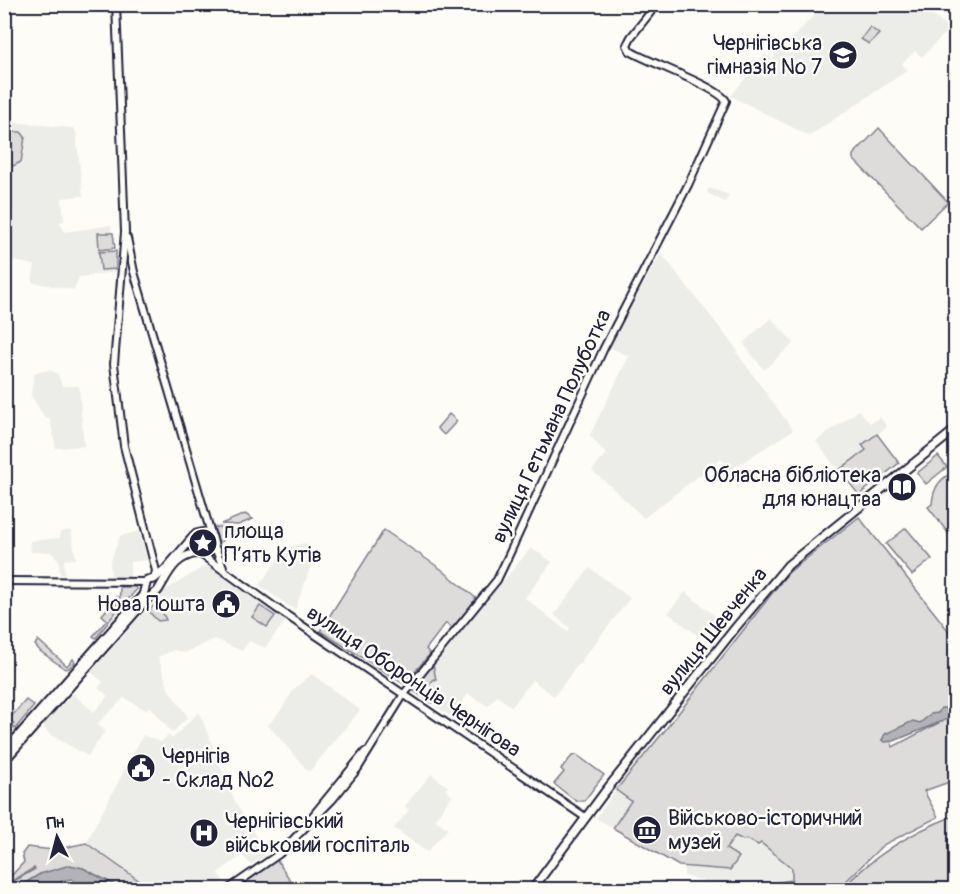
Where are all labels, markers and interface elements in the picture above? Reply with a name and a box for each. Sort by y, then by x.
place label: Чернігівська гімназія № 7 [708,30,822,81]
school or university icon: Чернігівська гімназія № 7 [827,39,859,71]
street label: вулиця Гетьмана Полуботка [485,305,617,547]
place label: Обласна бібліотека для юнацтва [704,462,881,513]
library icon: Обласна бібліотека для юнацтва [886,471,918,503]
place label: площа Пʼять Кутів [224,518,322,569]
place icon: площа Пʼять Кутів [187,527,219,559]
street label: вулиця Шевченка [653,562,773,701]
public building icon: Нова Пошта [210,588,242,620]
place label: Нова Пошта [97,591,205,618]
street label: вулиця Оборонців Чернігова [301,599,526,763]
place label: Чернігів - Склад №2 [162,743,274,794]
public building icon: Чернігів - Склад №2 [125,752,157,784]
place label: Військово-історичний музей [668,805,862,856]
north arrow [27,807,87,867]
place label: Чернігівський військовий госпіталь [225,808,410,859]
text: Пн [46,812,65,834]
museum icon: Військово-історичний музей [631,814,663,846]
hospital icon: Чернігівський військовий госпіталь [188,817,220,849]

